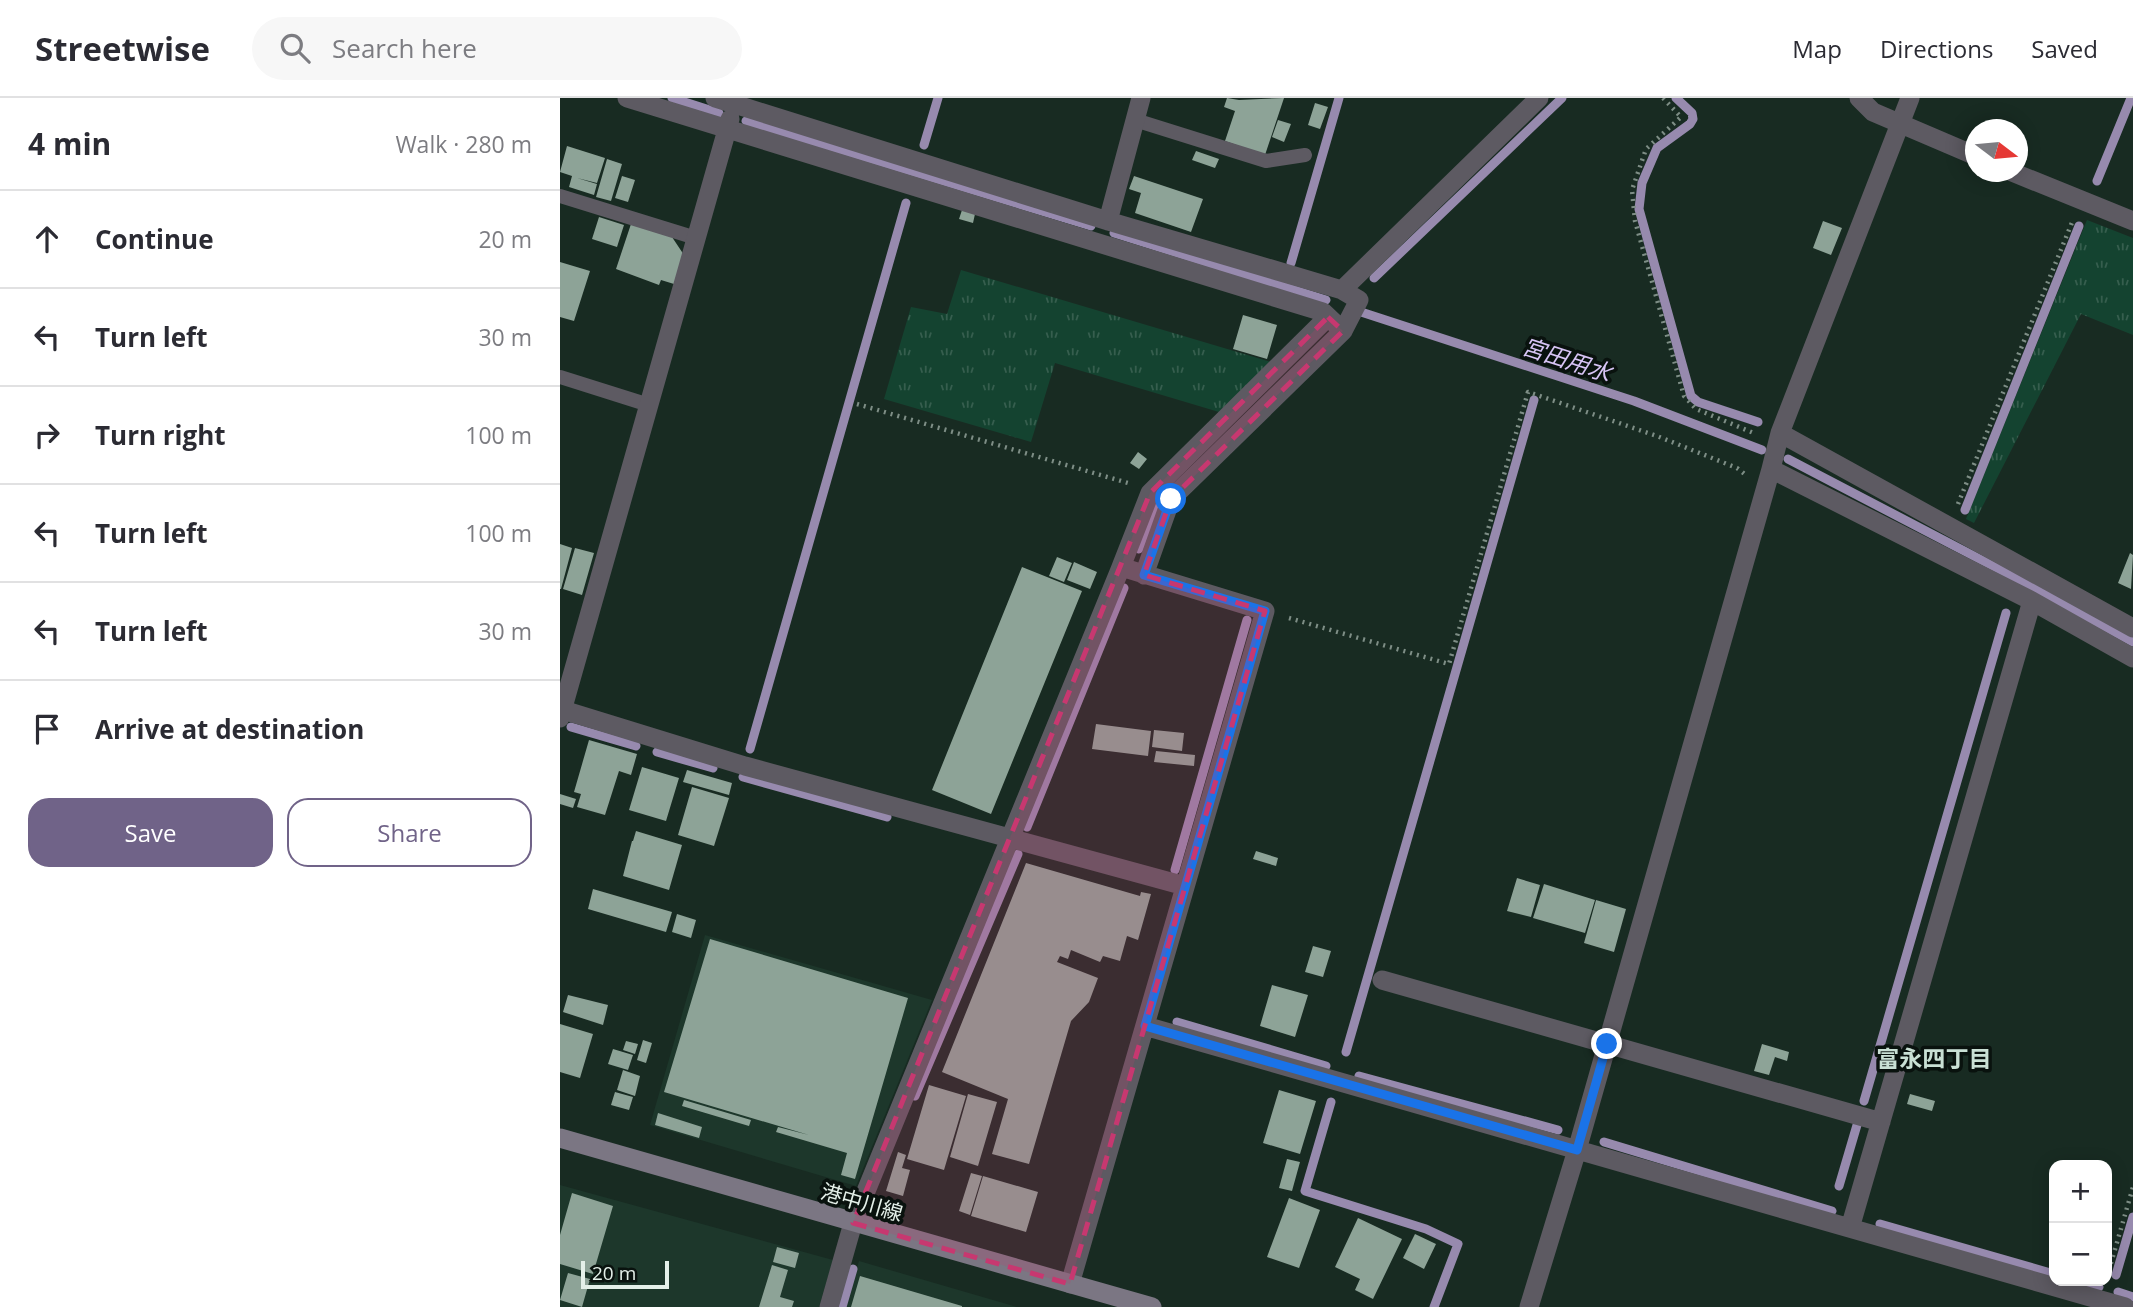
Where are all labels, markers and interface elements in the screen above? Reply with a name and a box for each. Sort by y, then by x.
search box [252,17,742,80]
text: Streetwise [35,26,210,71]
icon: search [276,29,314,67]
text: Search here [332,30,477,66]
text: Map [1792,32,1842,65]
text: Directions [1880,32,1993,65]
text: Saved [2031,32,2098,65]
north arrow [1965,119,2028,182]
text: 4 min [28,123,111,164]
text: Walk · 280 m [395,128,532,160]
icon: ahead [28,220,66,258]
text: Continue [95,221,214,257]
text: 20 m [478,223,532,255]
icon: left [28,318,66,356]
text: Turn left [95,319,207,355]
text: 30 m [478,321,532,353]
water label: 宮田用水 [1518,330,1619,389]
icon: right [28,416,66,454]
text: Turn right [95,417,226,453]
text: 100 m [465,419,532,451]
route start [1155,483,1186,514]
icon: left [28,514,66,552]
text: Turn left [95,515,207,551]
text: 100 m [465,517,532,549]
icon: left [28,612,66,650]
text: Turn left [95,613,207,649]
text: 30 m [478,615,532,647]
icon: arrive [28,710,66,748]
text: Arrive at destination [95,711,364,747]
button: Save [28,798,273,867]
button: Share [287,798,532,867]
route end [1591,1028,1622,1059]
district label: 富永四丁目 [1877,1042,1992,1074]
map controls [2049,1160,2112,1286]
button: + [2049,1160,2112,1223]
street label: 港中川線 [818,1177,906,1227]
button: − [2049,1223,2112,1286]
scale bar [581,1258,668,1290]
text: 20 m [592,1260,636,1286]

